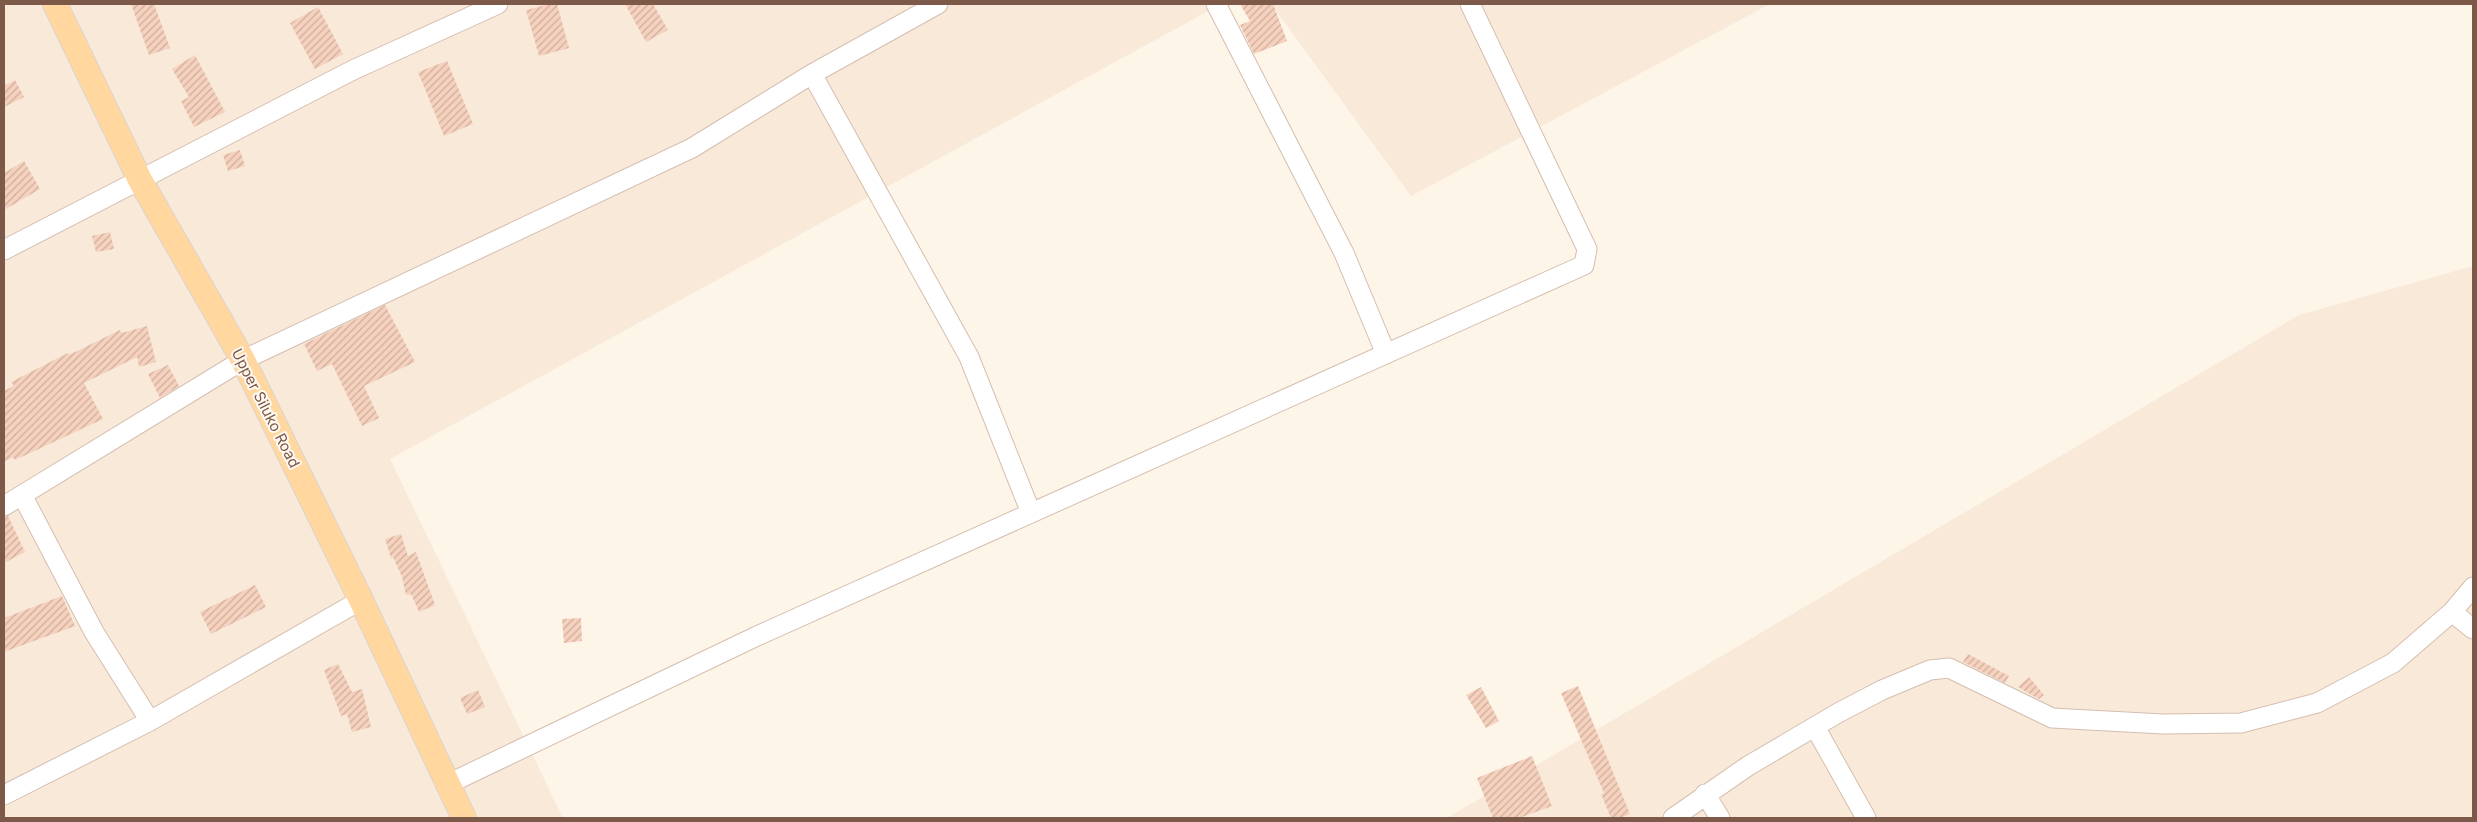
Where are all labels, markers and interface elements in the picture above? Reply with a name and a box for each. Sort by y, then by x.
street label: Upper Siluko Road [228,345,304,471]

